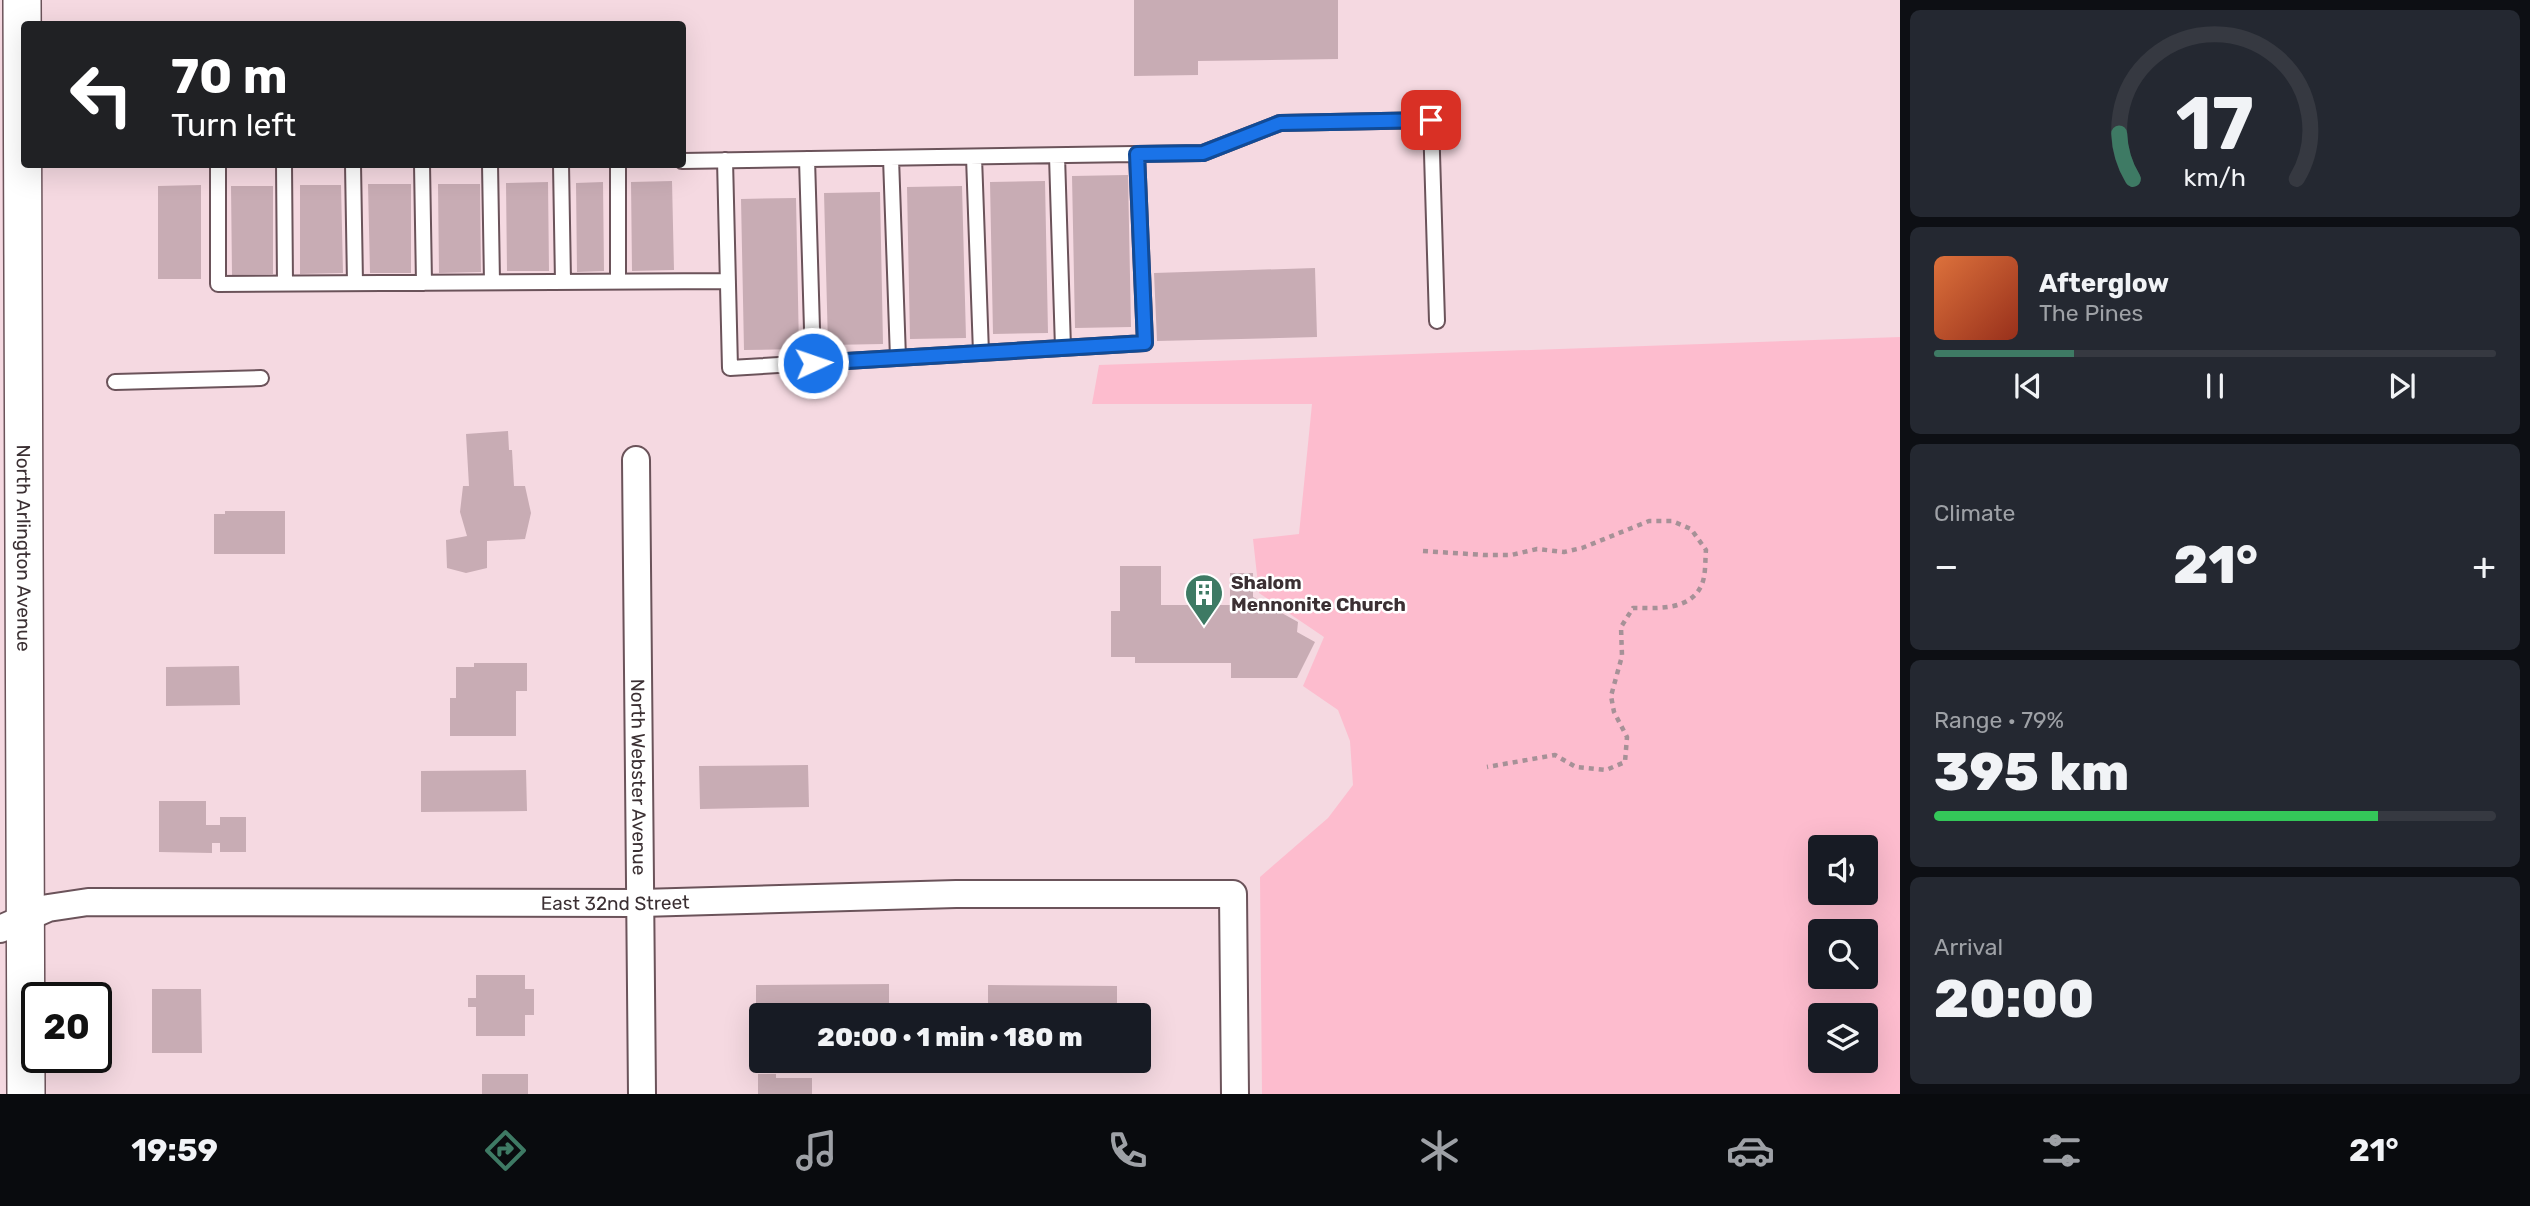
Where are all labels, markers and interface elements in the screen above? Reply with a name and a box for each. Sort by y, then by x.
text: 70 m [171,47,288,105]
icon: left [56,49,147,140]
text: 17 [2176,82,2254,168]
pin [1401,90,1461,150]
icon: arrive [1412,101,1450,139]
text: Turn left [171,106,296,144]
text: km/h [2184,163,2246,192]
text: Afterglow [2039,268,2169,299]
text: The Pines [2039,299,2143,327]
position arrow [776,326,850,400]
icon: previous [2009,367,2047,405]
icon: pause [2196,367,2234,405]
icon: next [2383,367,2421,405]
street label: North Arlington Avenue [12,444,35,652]
text: Climate [1934,499,2015,527]
text: 21° [2173,534,2258,596]
text: − [1934,543,1959,589]
text: + [2472,543,2496,589]
place label: Shalom Mennonite Church [1231,571,1406,616]
building icon: Shalom Mennonite Church [1183,572,1225,627]
street label: North Webster Avenue [626,678,651,876]
text: Range · 79% [1934,706,2064,734]
text: 395 km [1934,741,2129,803]
map controls [1808,835,1878,1073]
button: sound [1808,835,1878,905]
street label: East 32nd Street [541,891,690,915]
button: search [1808,919,1878,989]
text: Arrival [1934,933,2003,961]
text: 20:00 [1934,968,2094,1030]
speed limit sign: 20 [21,982,112,1073]
button: layers [1808,1003,1878,1073]
text: 20:00 · 1 min · 180 m [817,1022,1083,1053]
icon: directions [481,1126,530,1175]
icon: music [792,1126,841,1175]
icon: phone [1103,1126,1152,1175]
icon: climate [1415,1126,1464,1175]
icon: car [1726,1126,1775,1175]
icon: filters [2037,1126,2086,1175]
text: 19:59 [131,1131,218,1169]
text: 21° [2349,1131,2399,1169]

